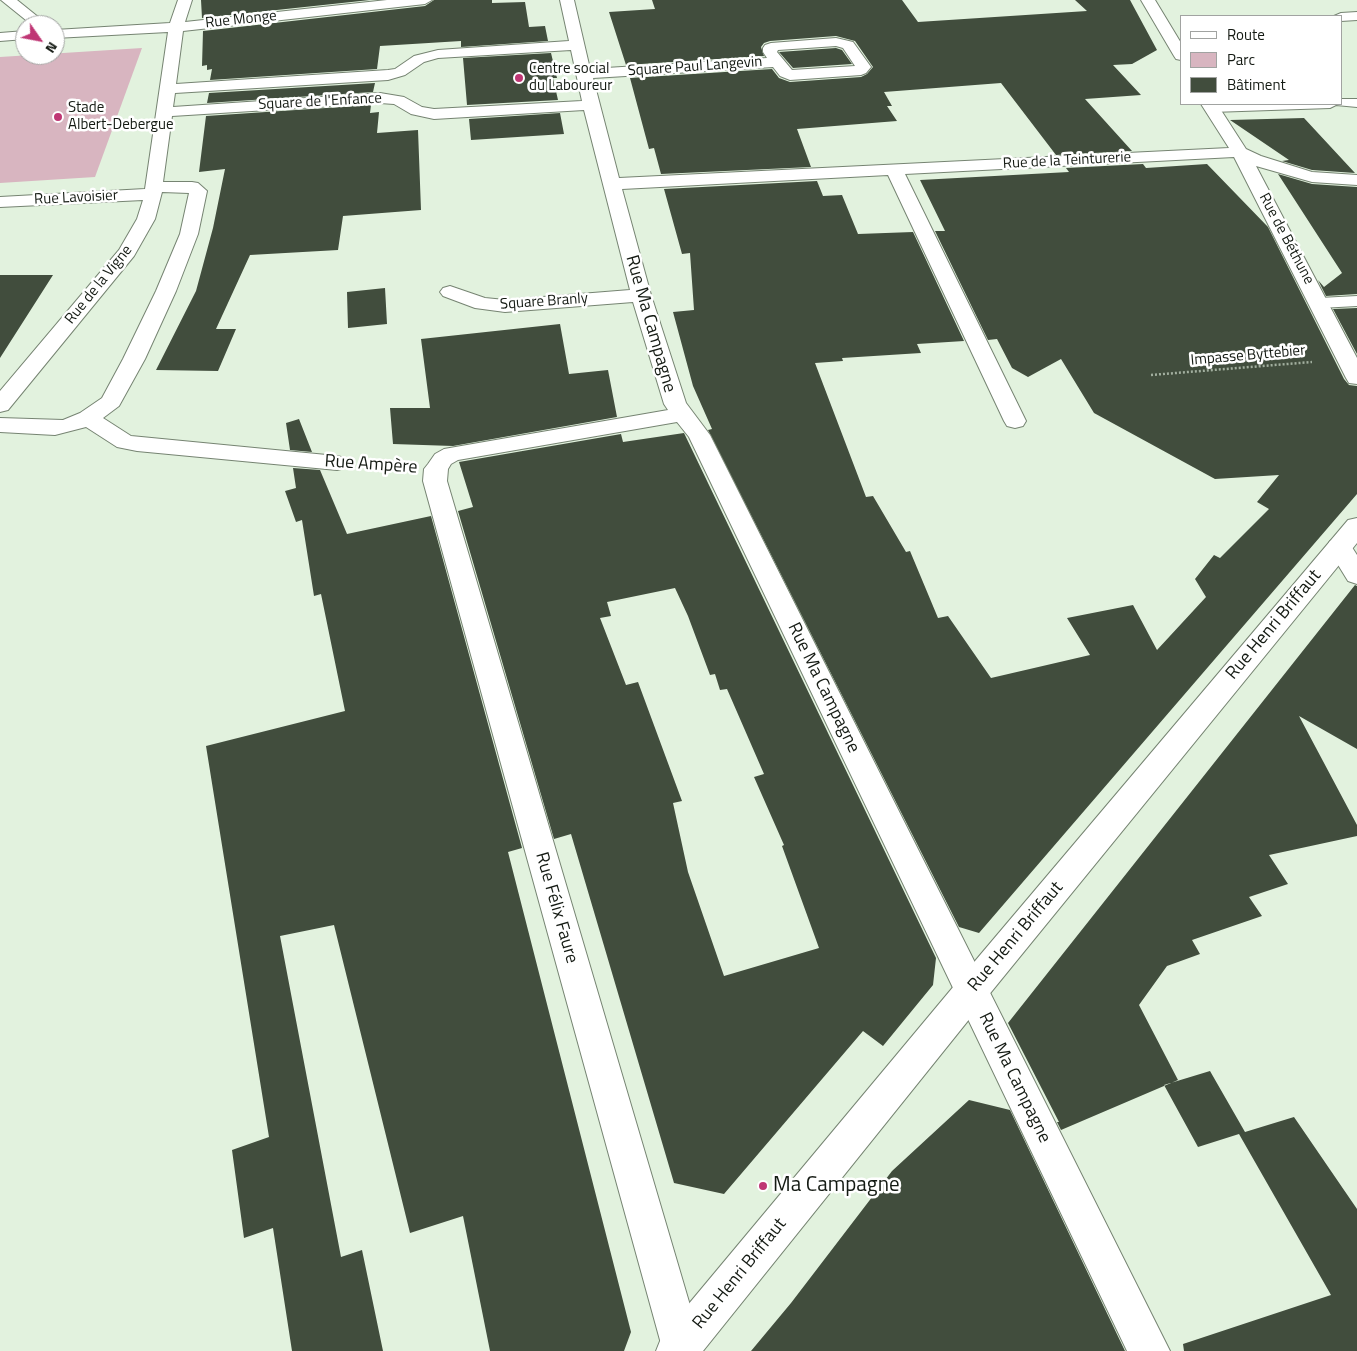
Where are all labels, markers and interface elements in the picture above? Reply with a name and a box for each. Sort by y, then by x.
street label: Rue Monge [204,7,278,33]
north arrow [15,15,65,65]
legend [1180,15,1342,105]
text: Route [1227,23,1265,46]
text: N [41,38,64,58]
text: Parc [1227,48,1255,71]
street label: Square Paul Langevin [627,53,763,81]
place label: Centre social du Laboureur [529,60,612,95]
marker: Centre social du Laboureur [513,72,525,84]
text: Bâtiment [1227,73,1286,96]
street label: Square de l'Enfance [258,90,382,114]
place label: Stade Albert-Debergue [68,99,174,134]
marker: Stade Albert-Debergue [52,111,64,123]
street label: Rue de la Teinturerie [1002,149,1132,173]
street label: Rue Lavoisier [34,187,118,209]
street label: Rue de Béthune [1254,190,1318,288]
street label: Rue de la Vigne [62,242,136,328]
street label: Rue Ma Campagne [620,253,680,395]
street label: Square Branly [499,290,589,314]
street label: Impasse Byttebier [1190,342,1306,370]
street label: Rue Ampère [324,451,418,479]
street label: Rue Henri Briffaut [1222,566,1326,684]
street label: Rue Ma Campagne [782,619,864,757]
street label: Rue Félix Faure [530,850,582,966]
street label: Rue Henri Briffaut [964,878,1068,996]
street label: Rue Ma Campagne [973,1009,1055,1147]
place label: Ma Campagne [773,1173,900,1199]
marker: Ma Campagne [757,1180,769,1192]
street label: Rue Henri Briffaut [689,1214,791,1334]

